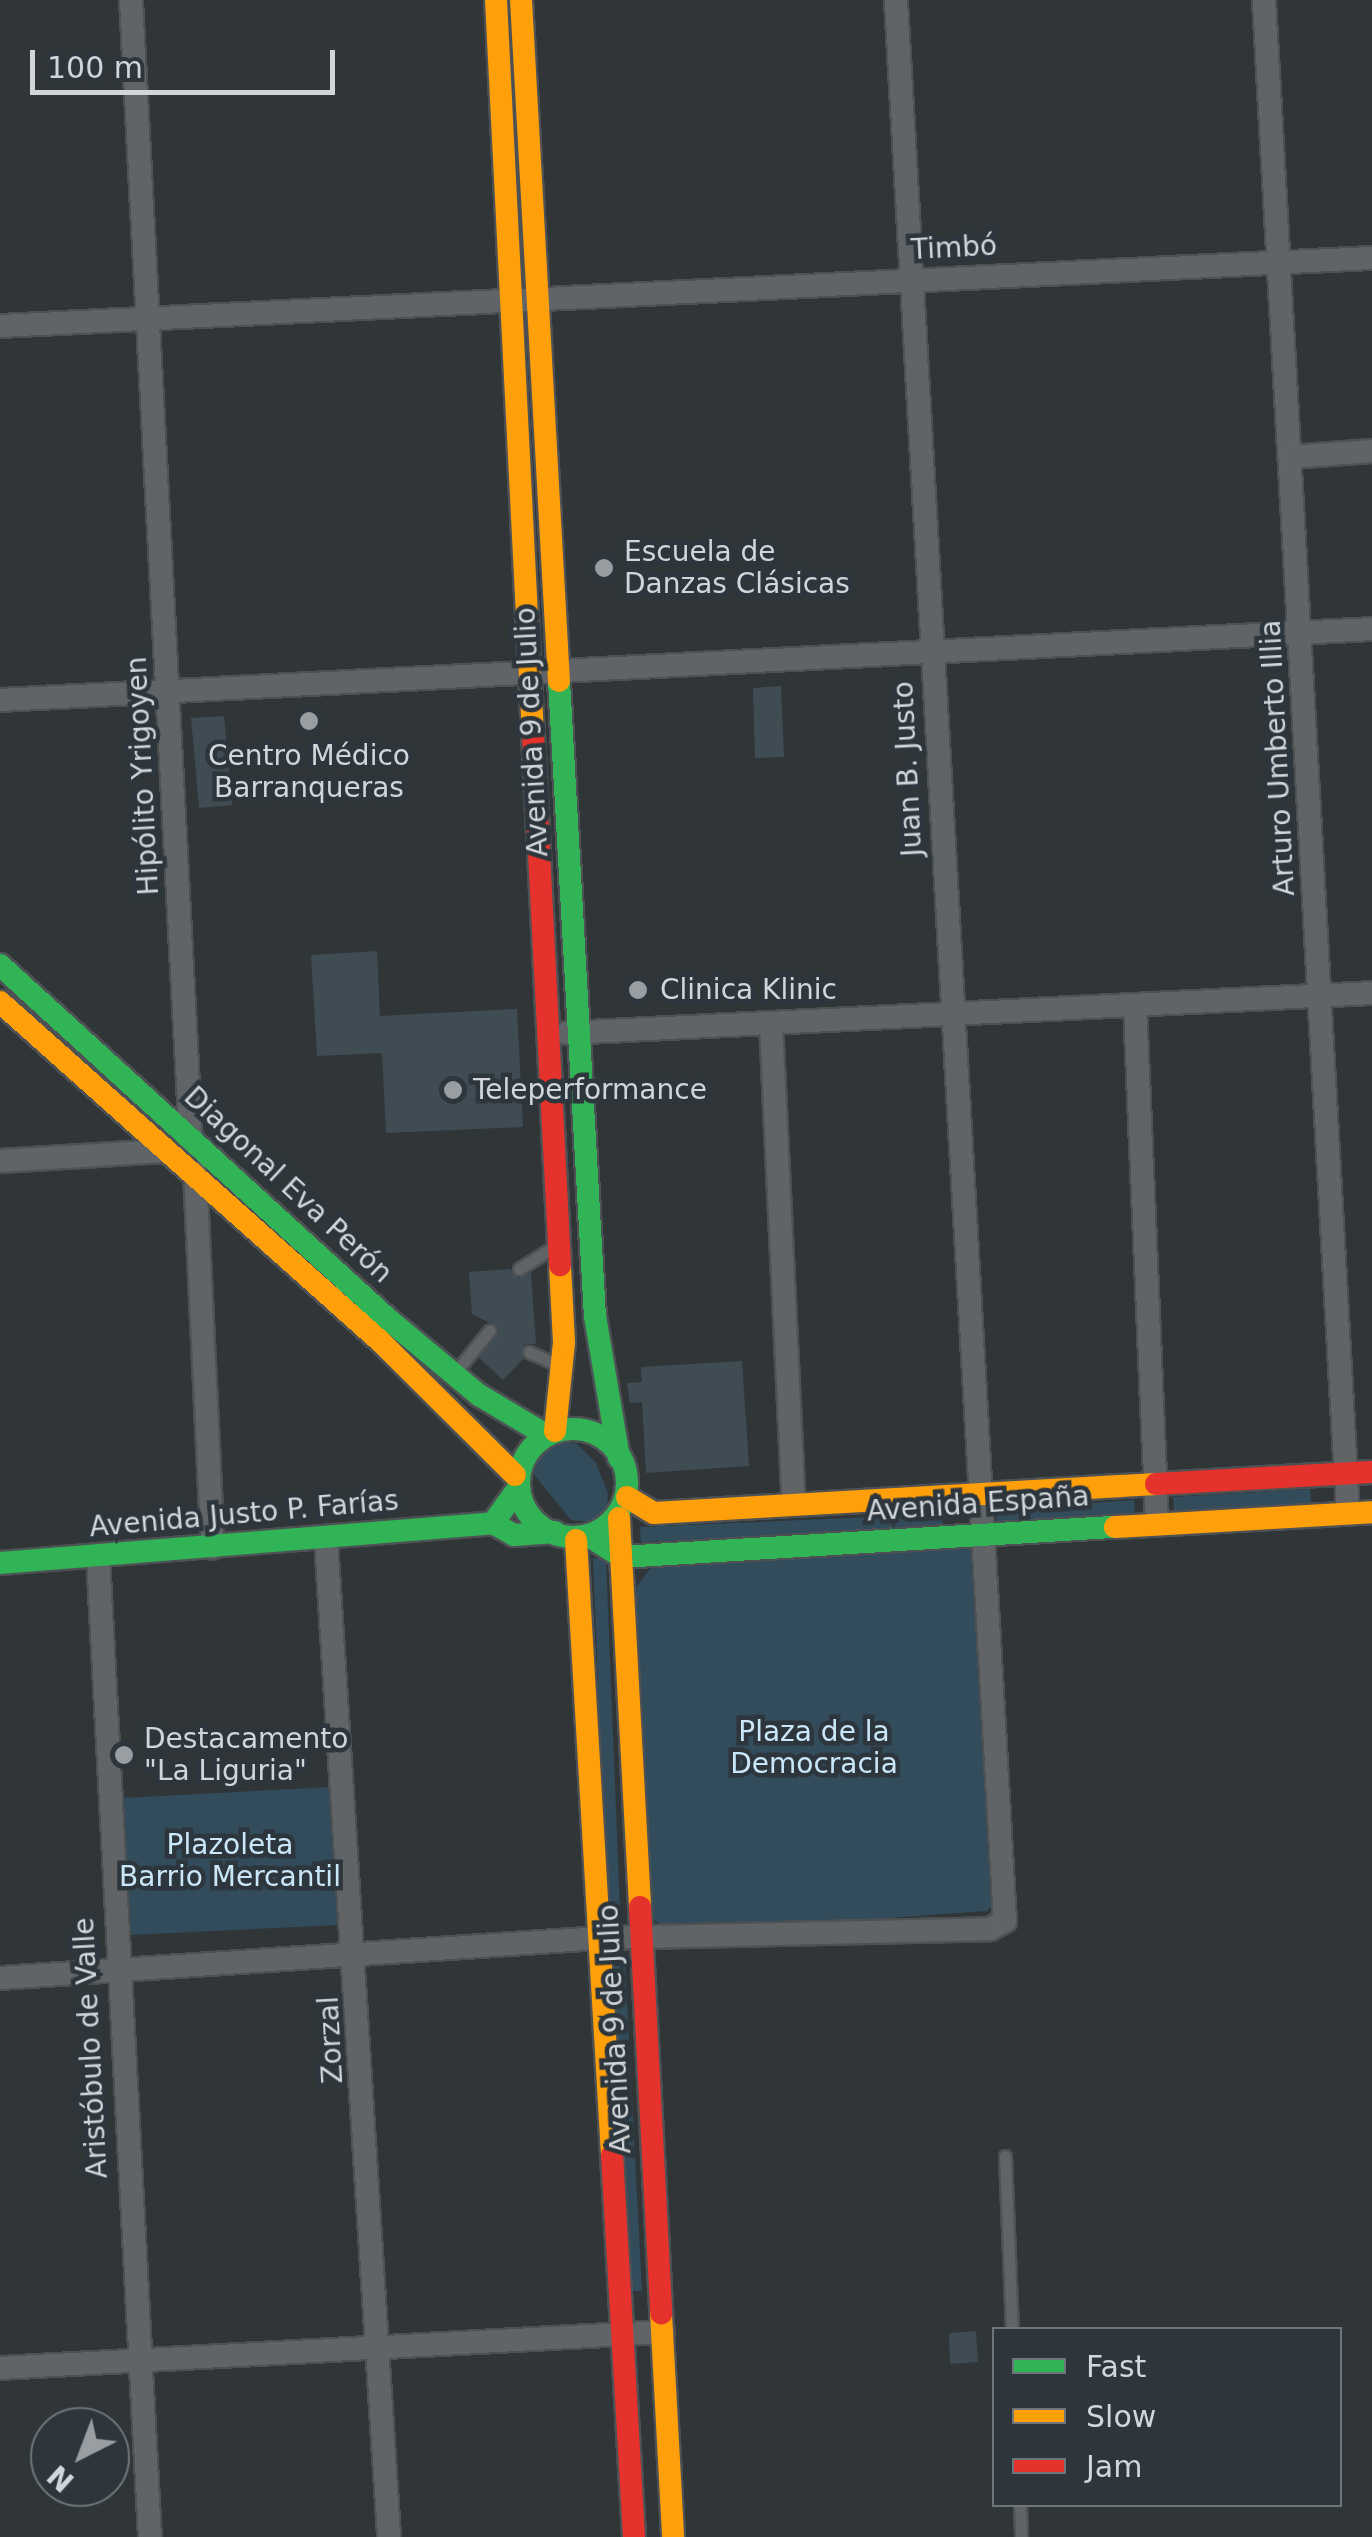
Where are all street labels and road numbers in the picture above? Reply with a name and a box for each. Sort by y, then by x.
street label: Timbó [910,229,998,267]
street label: Avenida 9 de Julio [509,606,555,858]
street label: Arturo Umberto Illia [1254,619,1302,897]
street label: Hipólito Yrigoyen [120,656,166,896]
street label: Juan B. Justo [887,680,929,858]
street label: Diagonal Eva Perón [177,1080,399,1290]
street label: Avenida España [866,1479,1090,1529]
street label: Avenida Justo P. Farías [88,1484,400,1544]
street label: Avenida 9 de Julio [592,1903,638,2155]
street label: Aristóbulo de Valle [67,1917,115,2179]
street label: Zorzal [312,1995,350,2085]

